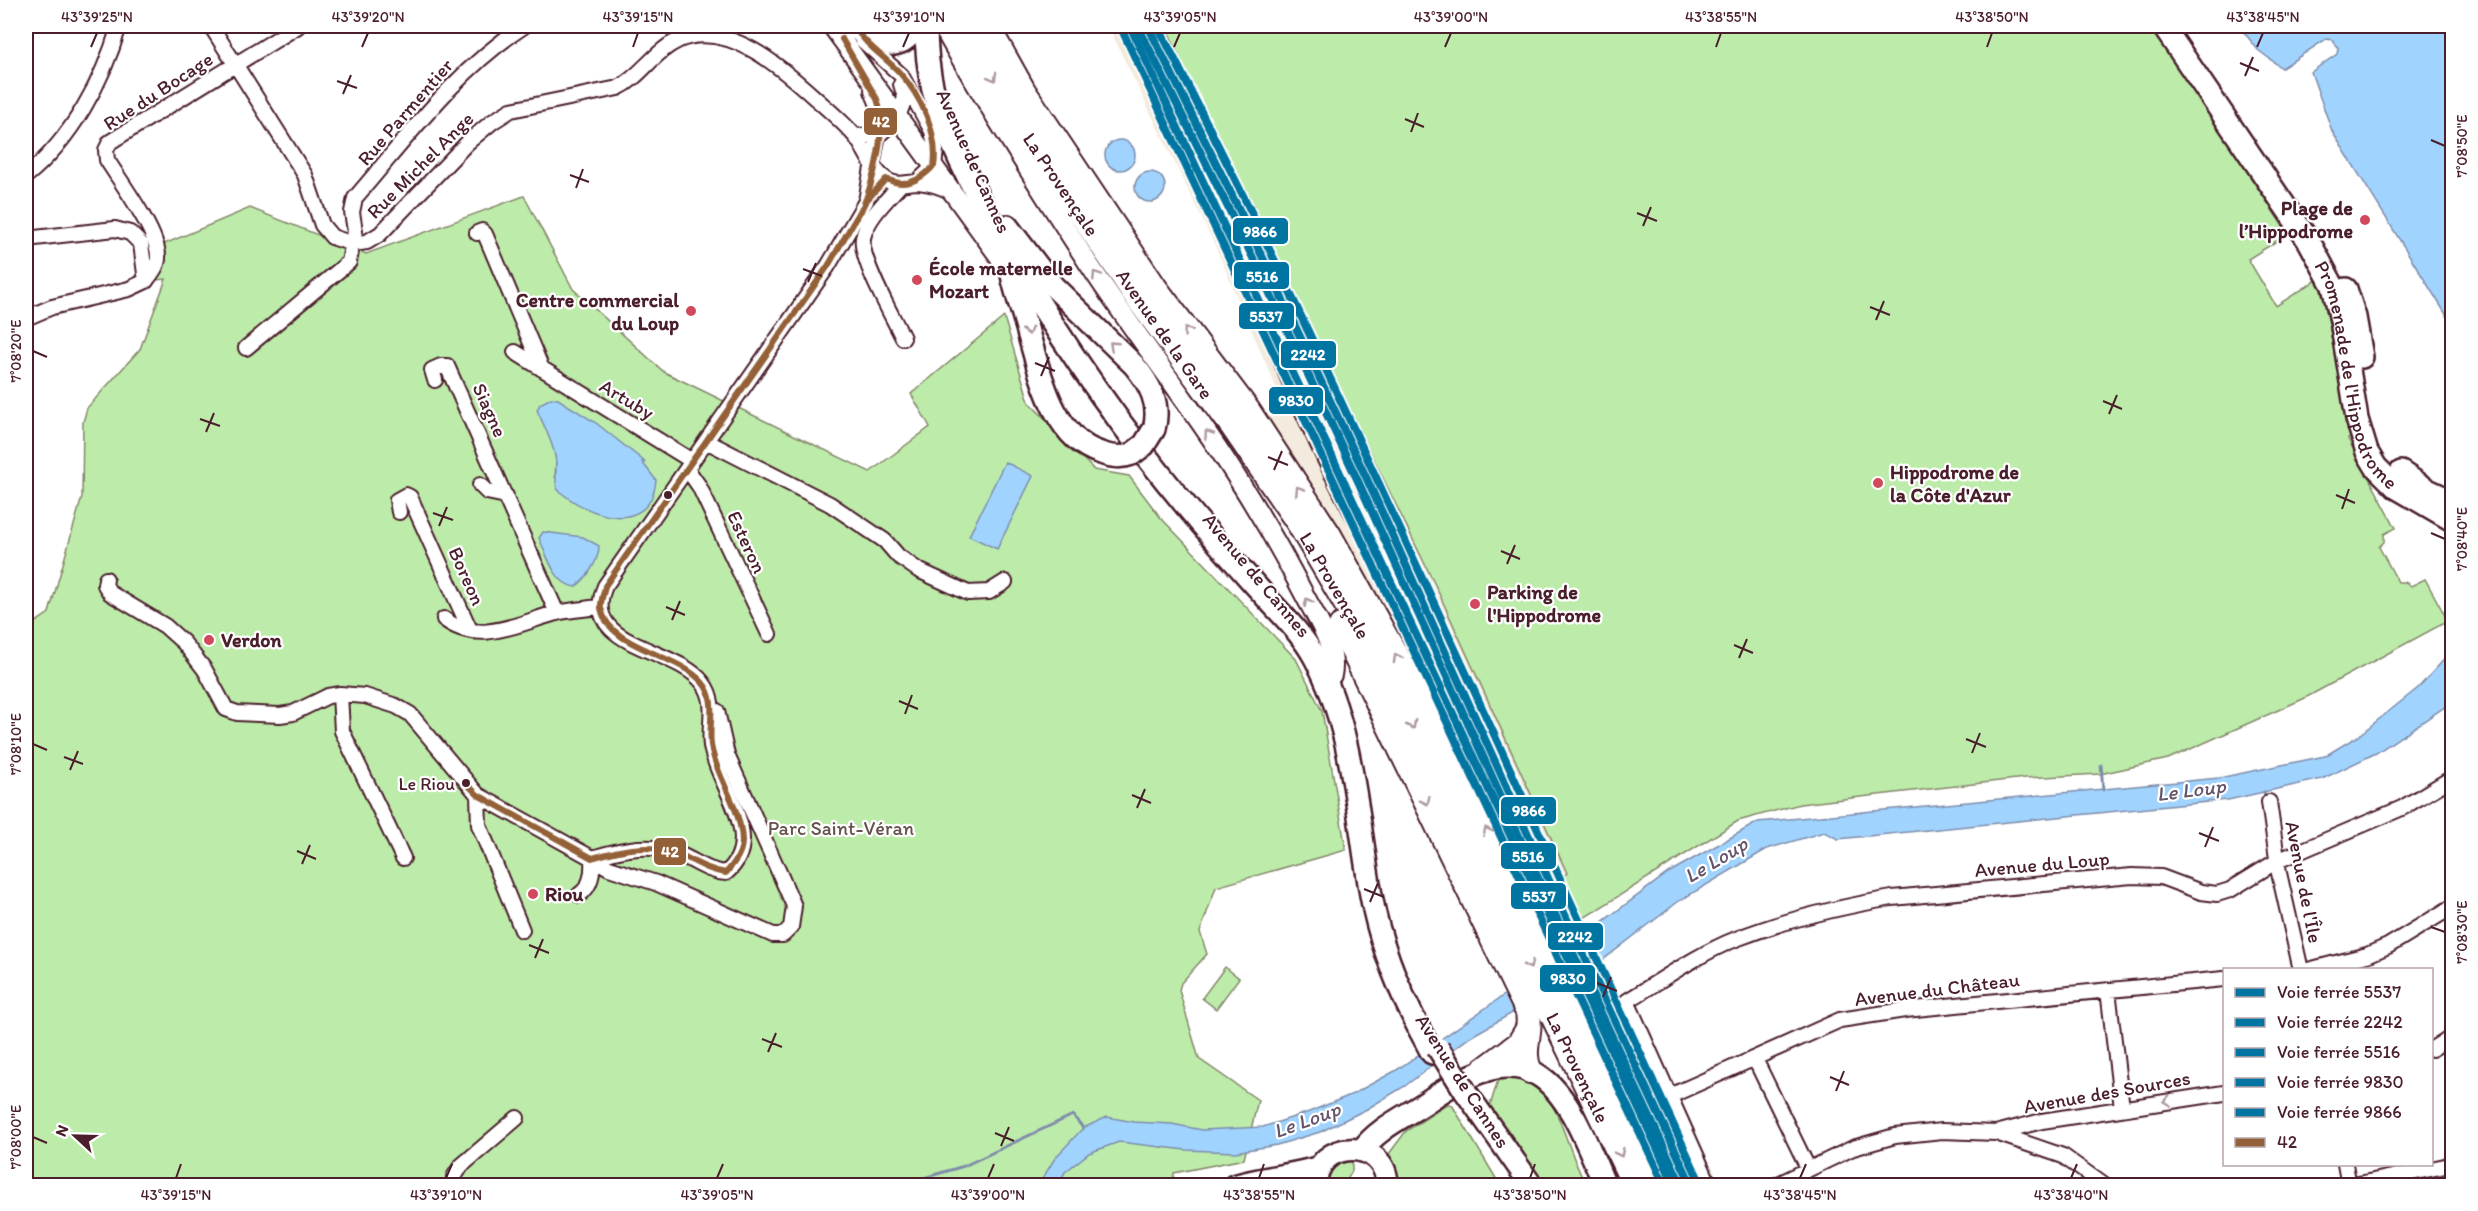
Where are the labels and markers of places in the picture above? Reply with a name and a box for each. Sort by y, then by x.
place label: Plage de l’Hippodrome [2239,196,2353,244]
marker: Plage de l’Hippodrome [2358,213,2372,227]
place label: École maternelle Mozart [929,256,1073,303]
marker: École maternelle Mozart [910,273,924,287]
place label: Centre commercial du Loup [516,288,679,336]
marker: Centre commercial du Loup [684,304,698,318]
place label: Hippodrome de la Côte d'Azur [1890,460,2020,507]
marker: Hippodrome de la Côte d'Azur [1871,476,1885,490]
unlabelled marker [662,489,674,501]
place label: Parking de l'Hippodrome [1487,580,1602,628]
marker: Parking de l'Hippodrome [1468,597,1482,611]
place label: Verdon [221,628,282,652]
marker: Verdon [202,633,216,647]
place label: Le Riou [398,773,455,795]
marker: Le Riou [460,777,472,789]
place label: Riou [545,882,584,906]
marker: Riou [526,887,540,901]

